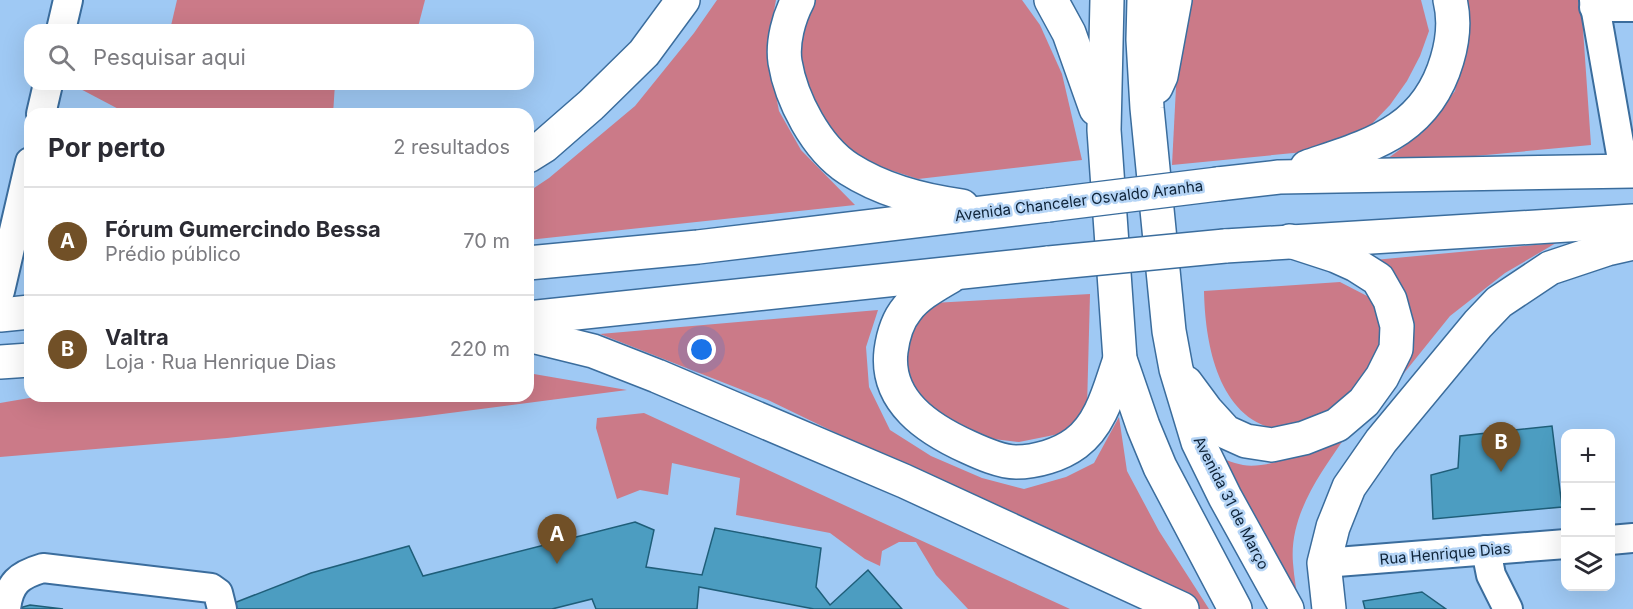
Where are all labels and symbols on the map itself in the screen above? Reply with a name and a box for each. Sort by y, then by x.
street label: Avenida Chanceler Osvaldo Aranha [954,176,1204,225]
your location [687,335,716,364]
pin: B [1482,422,1520,472]
street label: Avenida 31 de Março [1190,433,1273,573]
pin: A [538,514,576,564]
street label: Rua Henrique Dias [1379,538,1511,569]

